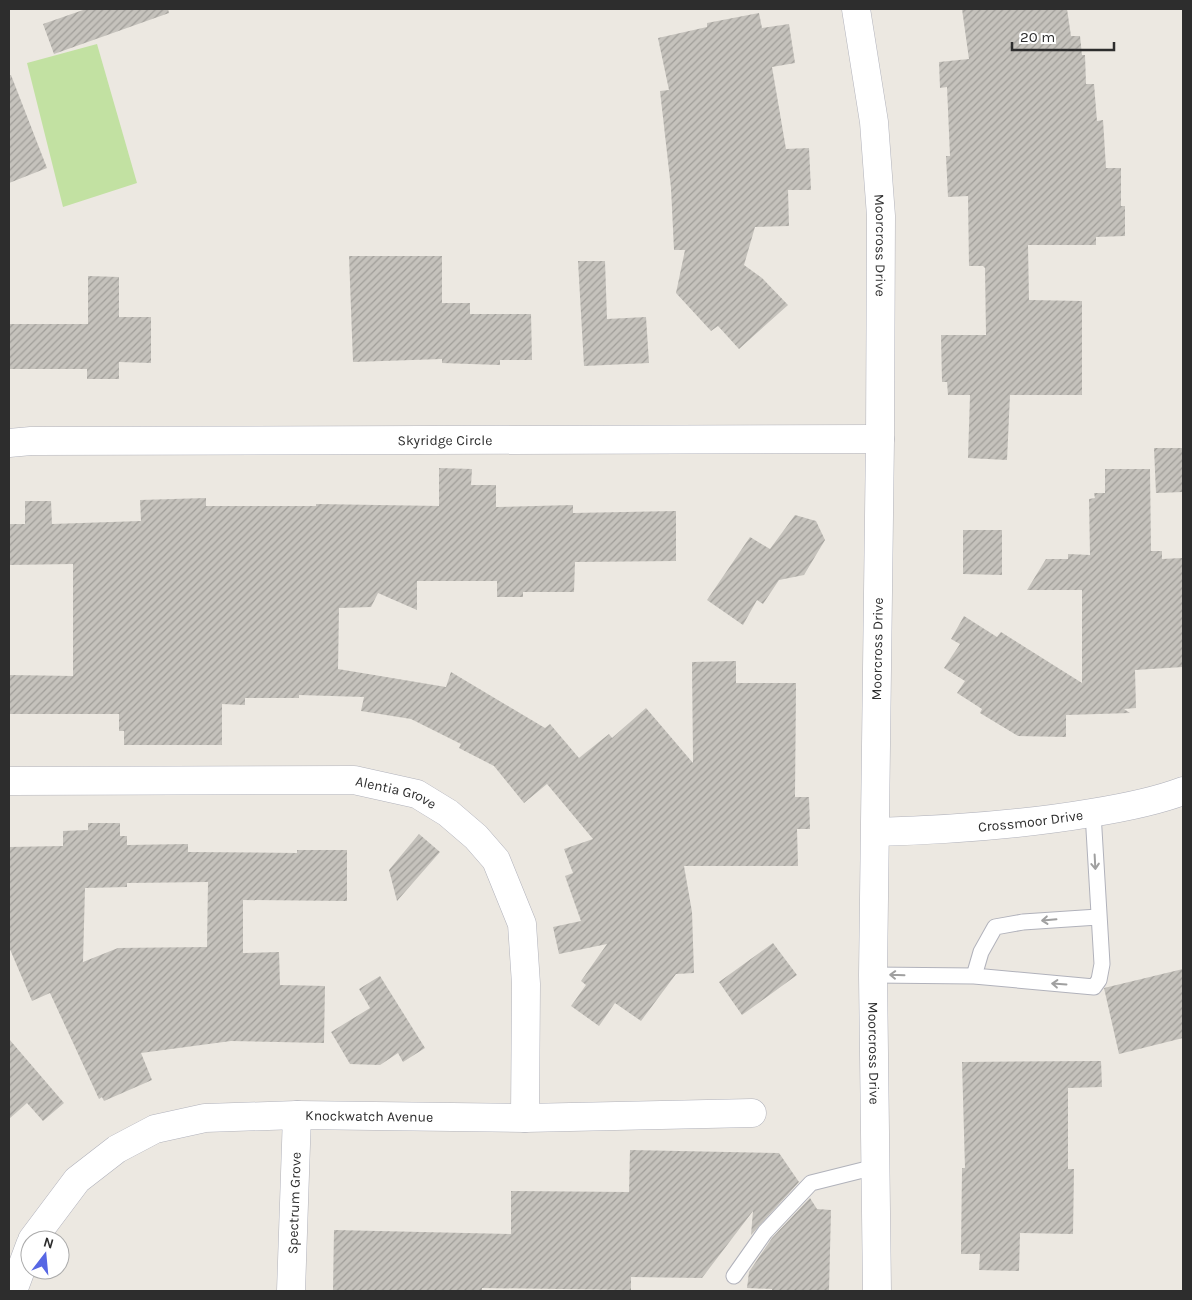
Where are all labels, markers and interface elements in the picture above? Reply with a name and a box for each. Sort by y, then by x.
scale bar [1012,20,1114,52]
text: 20 m [1020,28,1055,46]
street label: Moorcross Drive [870,193,889,297]
street label: Skyridge Circle [397,432,492,449]
street label: Moorcross Drive [868,597,887,701]
street label: Alentia Grove [354,773,440,813]
street label: Crossmoor Drive [977,806,1084,836]
one-way arrow [1090,853,1100,869]
one-way arrow [1041,915,1057,925]
one-way arrow [889,970,906,980]
one-way arrow [1051,980,1067,989]
street label: Moorcross Drive [864,1002,883,1105]
street label: Knockwatch Avenue [305,1107,433,1126]
street label: Spectrum Grove [284,1152,305,1254]
north arrow [20,1230,70,1280]
text: N [41,1233,56,1253]

